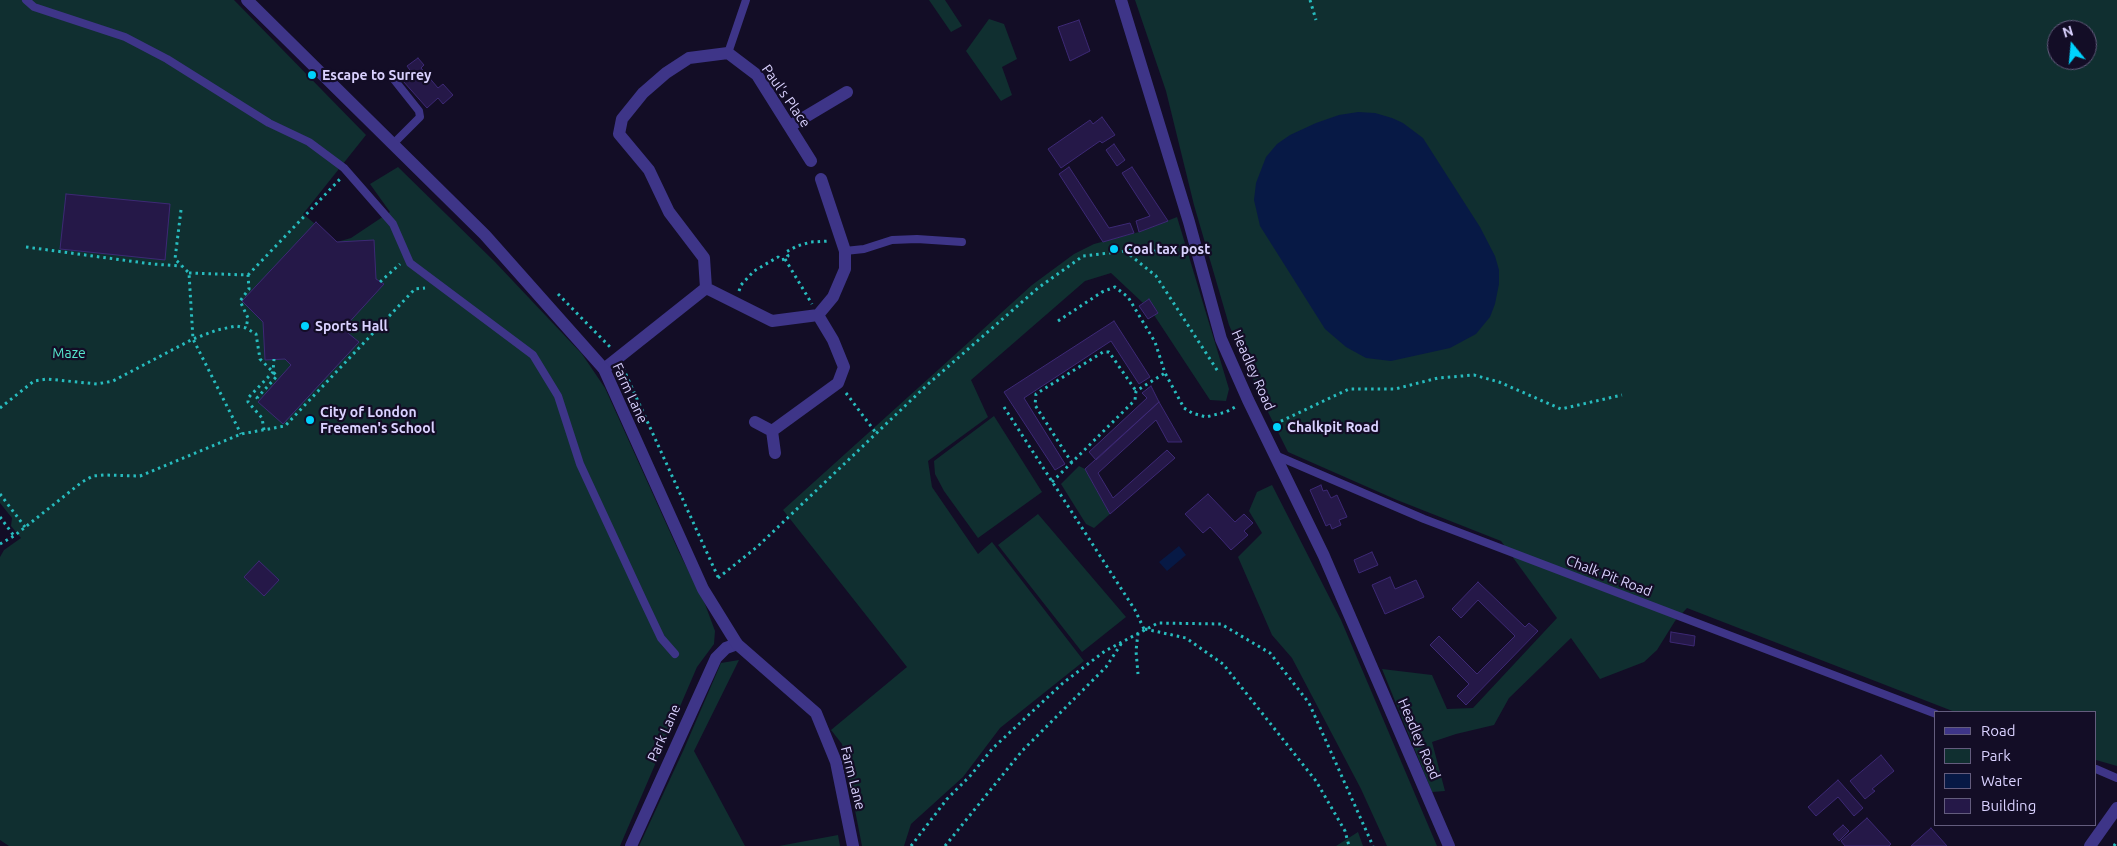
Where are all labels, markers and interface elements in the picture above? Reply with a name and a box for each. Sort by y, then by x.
north arrow [2047,20,2097,70]
text: N [2061,22,2075,41]
street label: Paul's Place [758,61,814,131]
place label: Escape to Surrey [322,67,432,83]
marker: Escape to Surrey [306,69,318,81]
place label: Coal tax post [1124,241,1210,257]
marker: Coal tax post [1108,243,1120,255]
place label: Sports Hall [315,318,388,334]
marker: Sports Hall [299,320,311,332]
street label: Headley Road [1228,327,1278,413]
park label: Maze [52,345,86,361]
street label: Farm Lane [609,360,651,426]
place label: City of London Freemen's School [320,404,435,437]
marker: City of London Freemen's School [304,414,316,426]
place label: Chalkpit Road [1287,419,1379,435]
marker: Chalkpit Road [1271,421,1283,433]
street label: Chalk Pit Road [1564,552,1654,600]
street label: Headley Road [1394,696,1444,782]
street label: Park Lane [644,702,684,764]
legend [1934,711,2097,826]
text: Road [1981,722,2016,739]
street label: Farm Lane [837,745,869,811]
text: Park [1981,747,2011,764]
text: Water [1981,772,2022,789]
text: Building [1981,797,2036,814]

